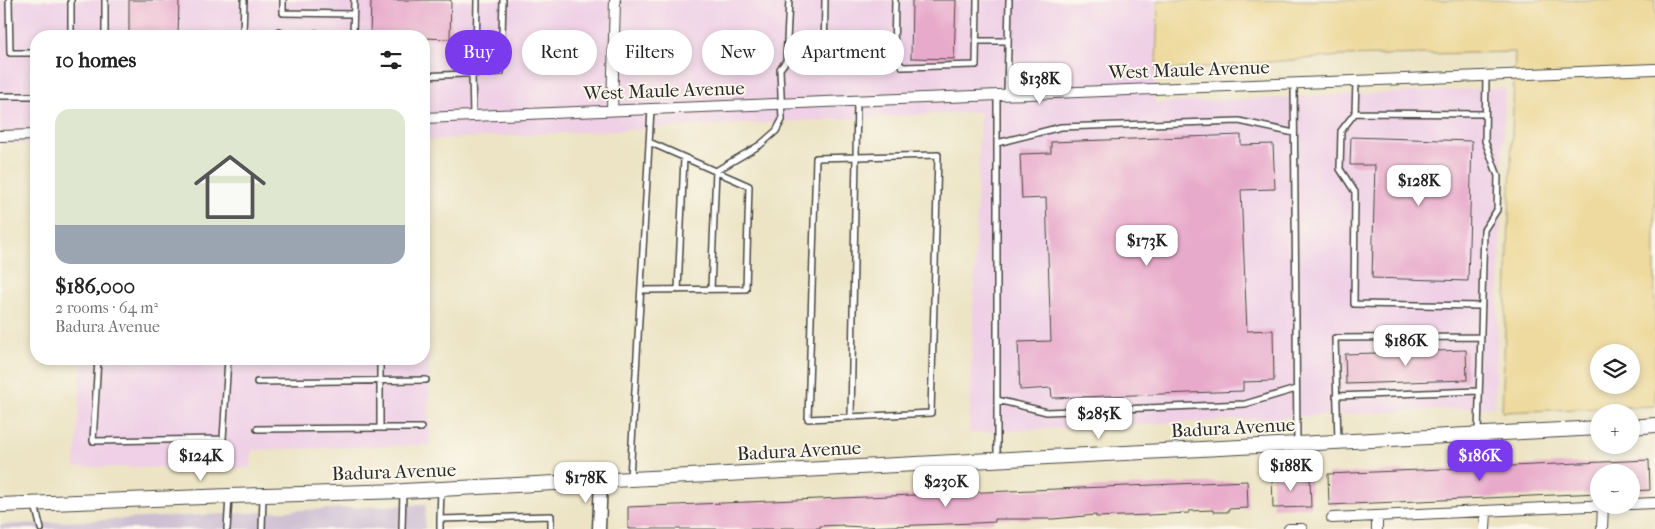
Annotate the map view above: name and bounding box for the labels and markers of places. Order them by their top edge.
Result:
pin: $138K [1005,62,1075,105]
pin: $128K [1384,164,1454,207]
pin: $173K [1112,224,1182,267]
pin: $186K [1371,324,1441,367]
pin: $285K [1064,398,1134,440]
pin: $124K [166,440,236,482]
pin: $186K [1445,440,1515,482]
pin: $188K [1256,450,1326,492]
pin: $178K [551,462,621,504]
pin: $230K [911,466,981,508]

